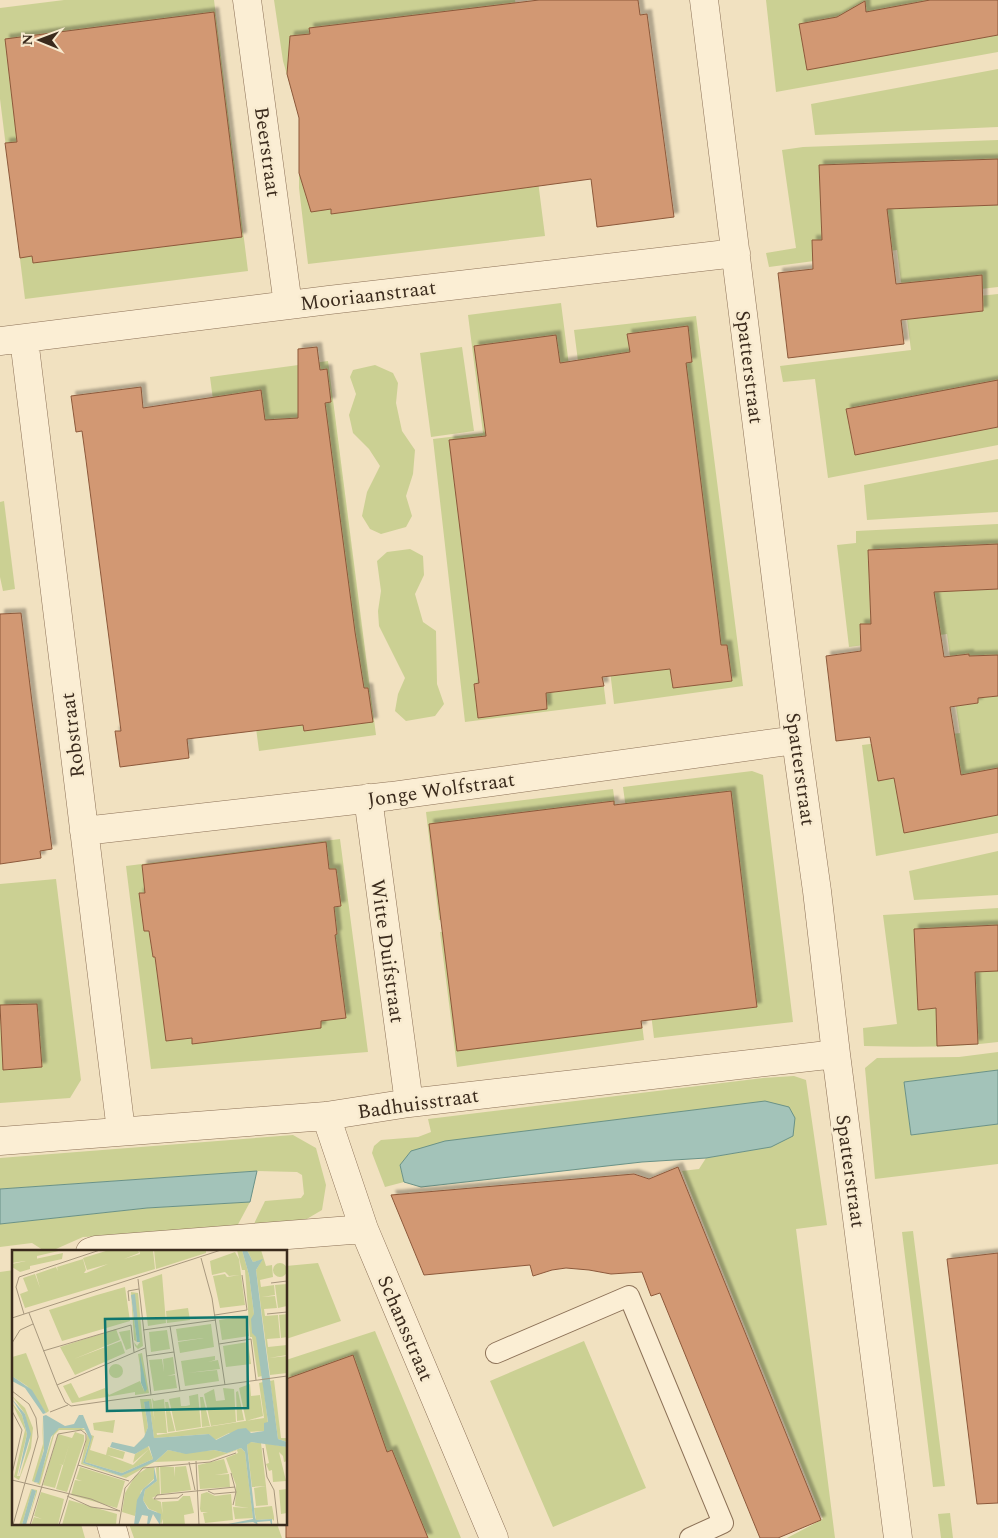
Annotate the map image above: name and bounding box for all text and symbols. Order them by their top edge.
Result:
north arrow [15,15,65,65]
text: N [17,34,38,46]
street label: Beerstraat [246,105,288,199]
street label: Mooriaanstraat [298,273,438,319]
street label: Spatterstraat [727,309,771,426]
street label: Robstraat [53,691,93,779]
street label: Spatterstraat [777,711,823,828]
street label: Jonge Wolfstraat [366,765,517,815]
street label: Witte Duifstraat [362,877,412,1025]
street label: Badhuisstraat [356,1081,481,1127]
street label: Spatterstraat [827,1113,873,1230]
inset map [12,1250,288,1526]
street label: Schansstraat [369,1271,441,1386]

